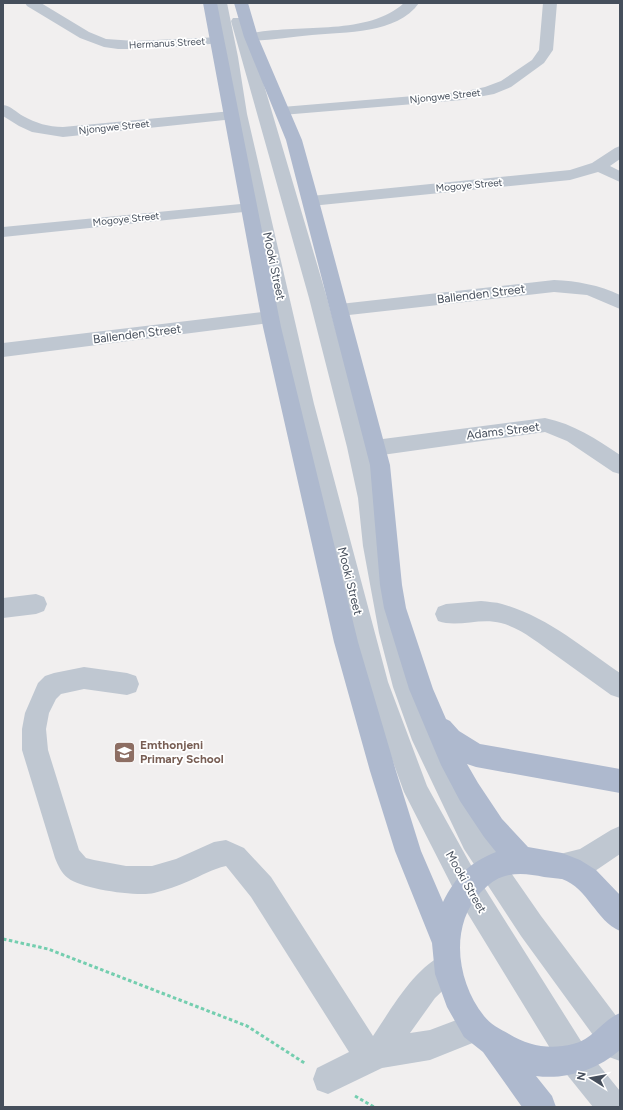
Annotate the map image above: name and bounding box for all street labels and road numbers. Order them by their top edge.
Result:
street label: Hermanus Street [129,35,206,51]
street label: Njongwe Street [409,86,481,106]
street label: Njongwe Street [78,117,150,137]
street label: Mogoye Street [435,176,503,194]
street label: Mogoye Street [92,209,160,229]
street label: Mooki Street [260,231,288,302]
street label: Ballenden Street [436,282,526,306]
street label: Ballenden Street [92,322,182,346]
street label: Adams Street [466,420,541,442]
street label: Mooki Street [335,546,365,617]
street label: Mooki Street [443,849,490,916]

